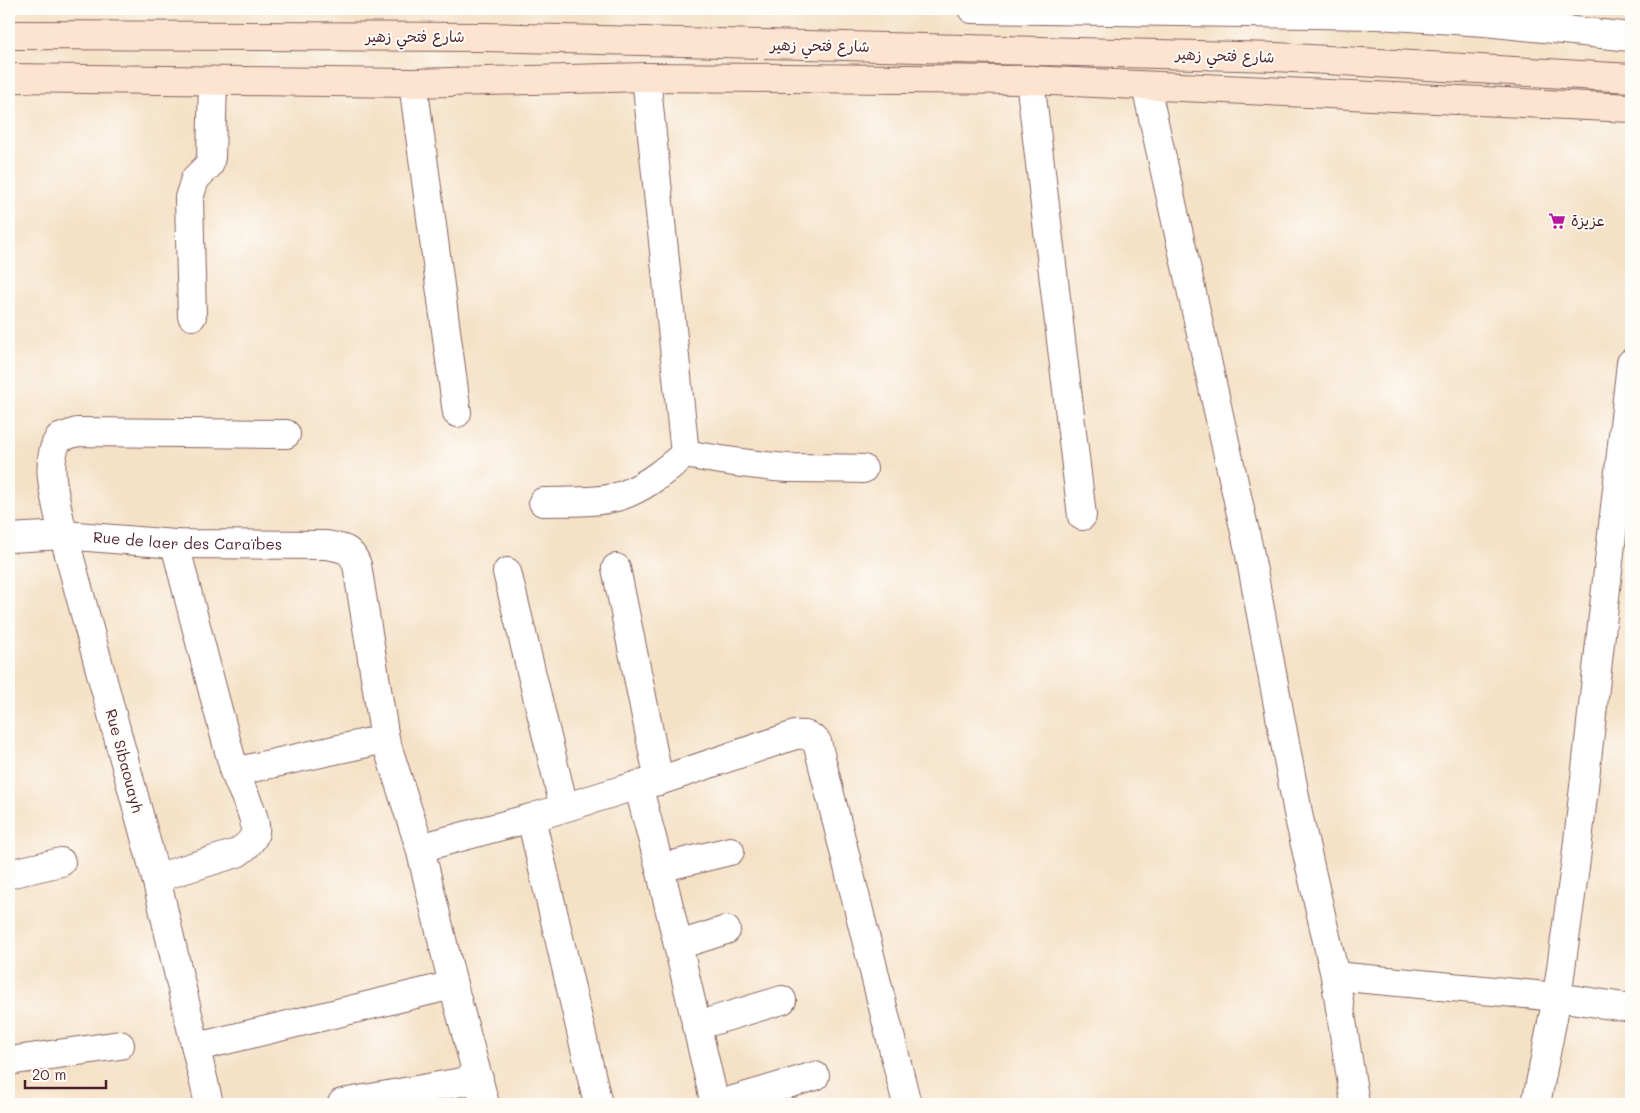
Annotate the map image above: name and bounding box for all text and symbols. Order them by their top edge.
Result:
street label: شارع فتحي زهير [363,26,465,50]
street label: شارع فتحي زهير [768,34,870,60]
street label: شارع فتحي زهير [1173,43,1275,71]
place label: عزيزة [1571,210,1604,230]
supermarket icon: عزيزة [1547,211,1567,231]
street label: Rue de laer des Caraïbes [93,526,282,554]
street label: Rue Sibaouayh [102,707,148,815]
scale bar [25,1058,106,1090]
text: 20 m [32,1064,66,1084]

